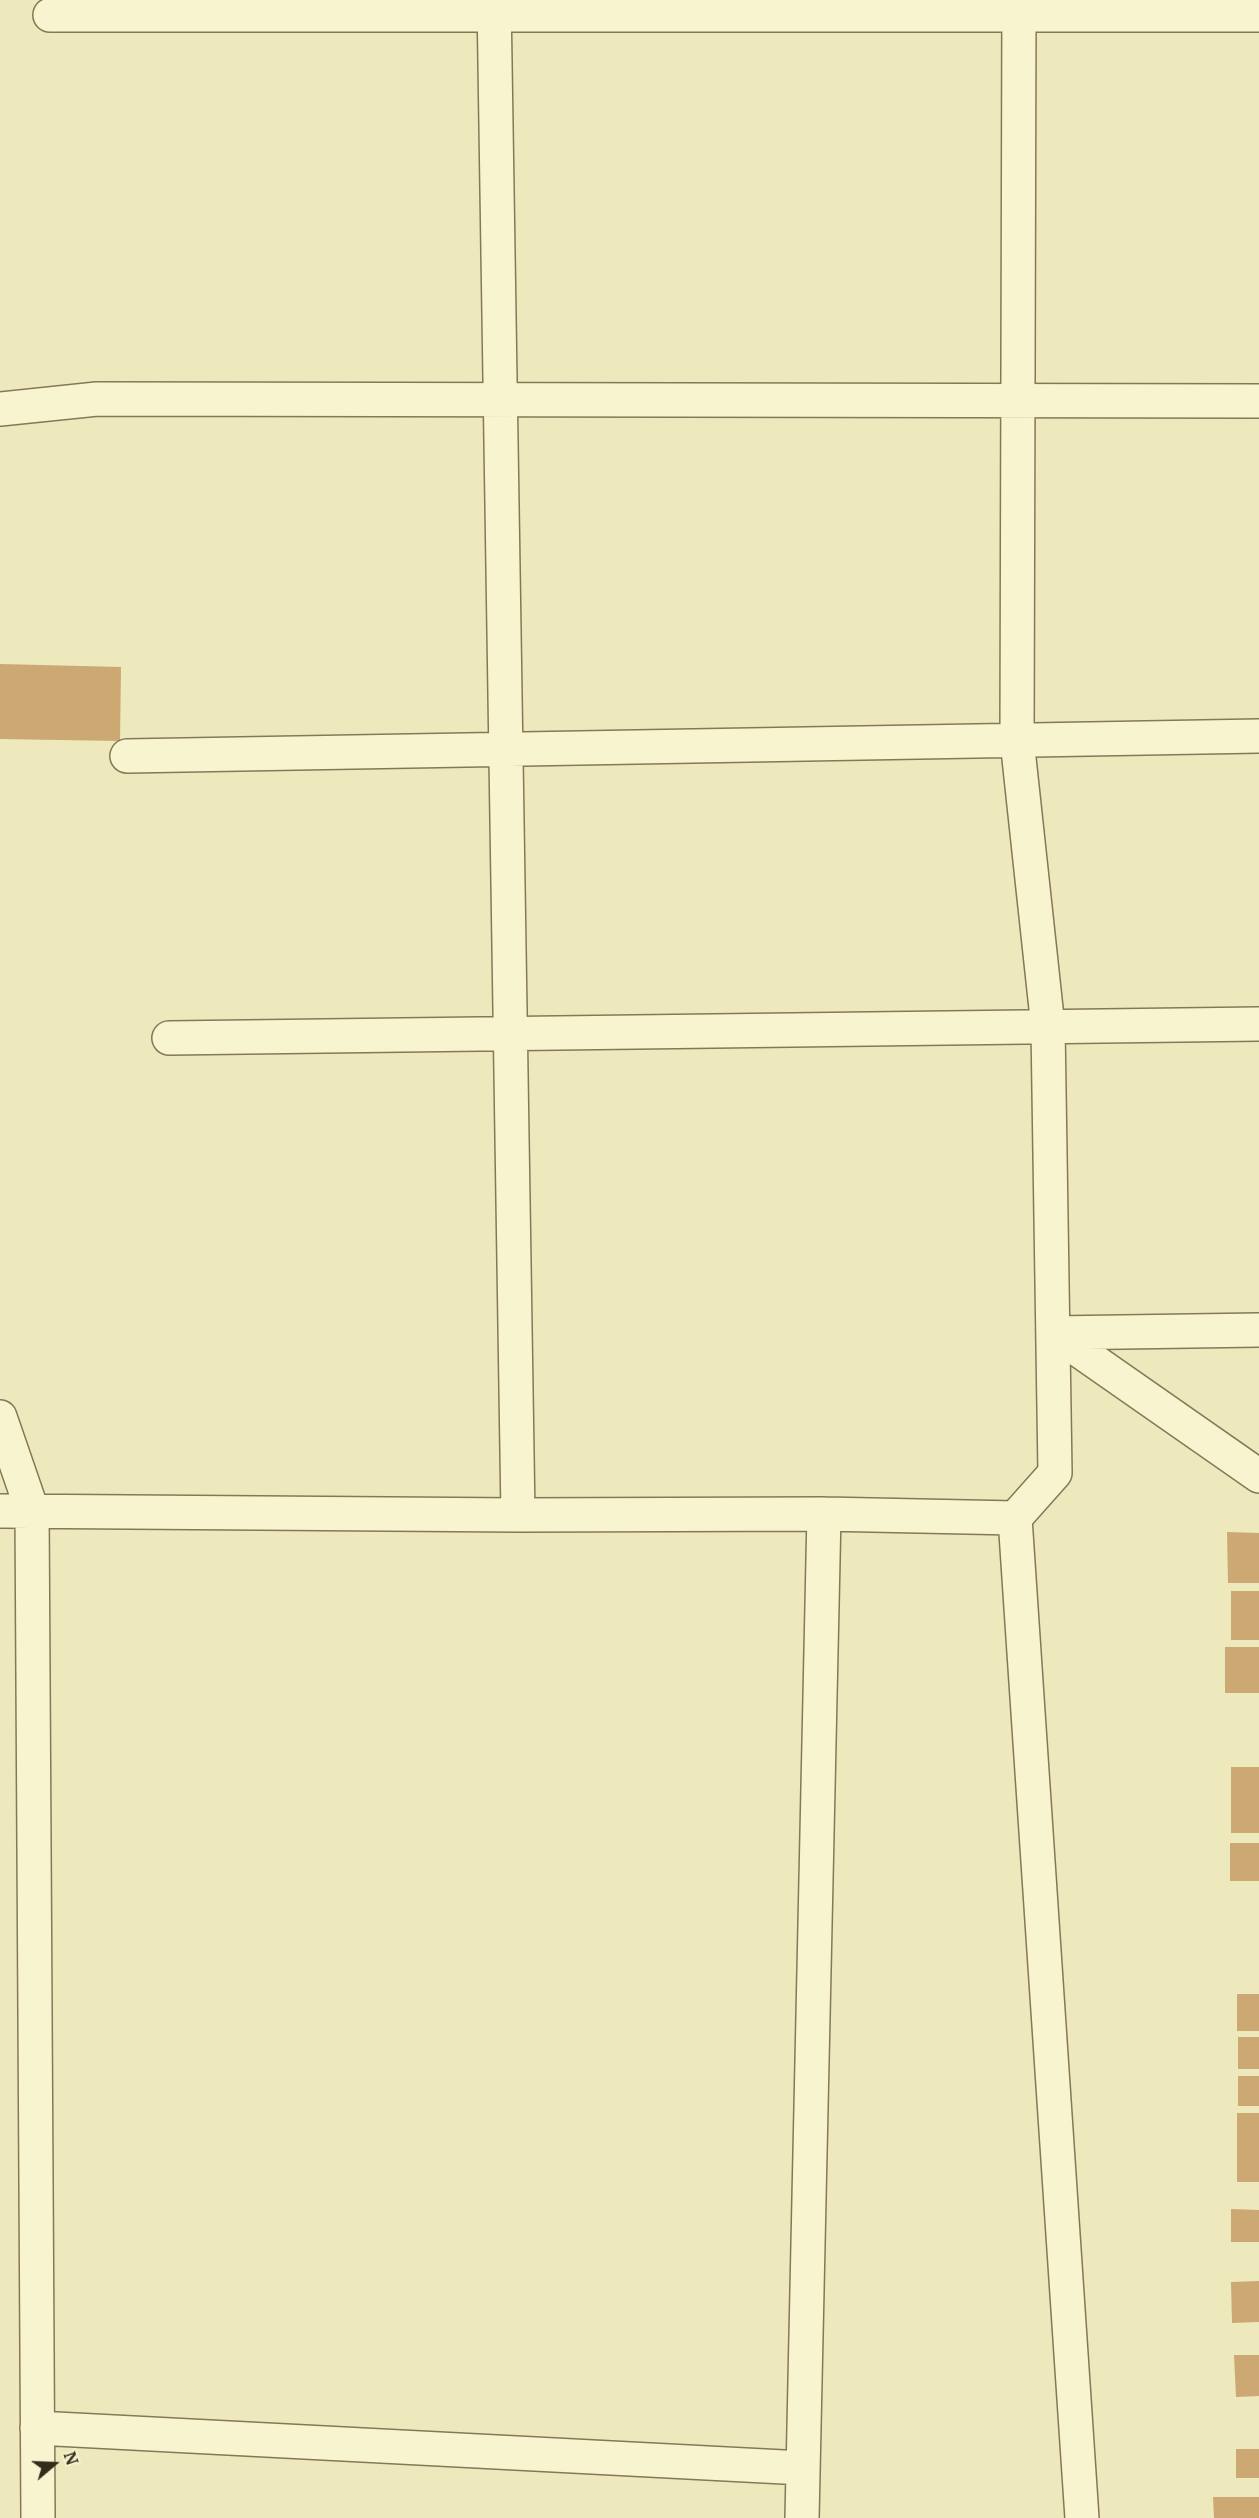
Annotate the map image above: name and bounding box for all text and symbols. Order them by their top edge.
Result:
north arrow [24,2434,84,2494]
text: N [60,2449,83,2467]

